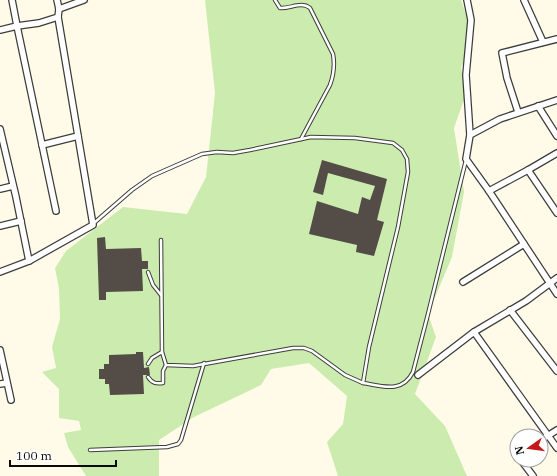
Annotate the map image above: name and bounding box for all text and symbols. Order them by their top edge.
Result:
north arrow [509,428,549,468]
scale bar [10,442,116,468]
text: N [511,444,527,456]
text: 100 m [16,448,52,463]

